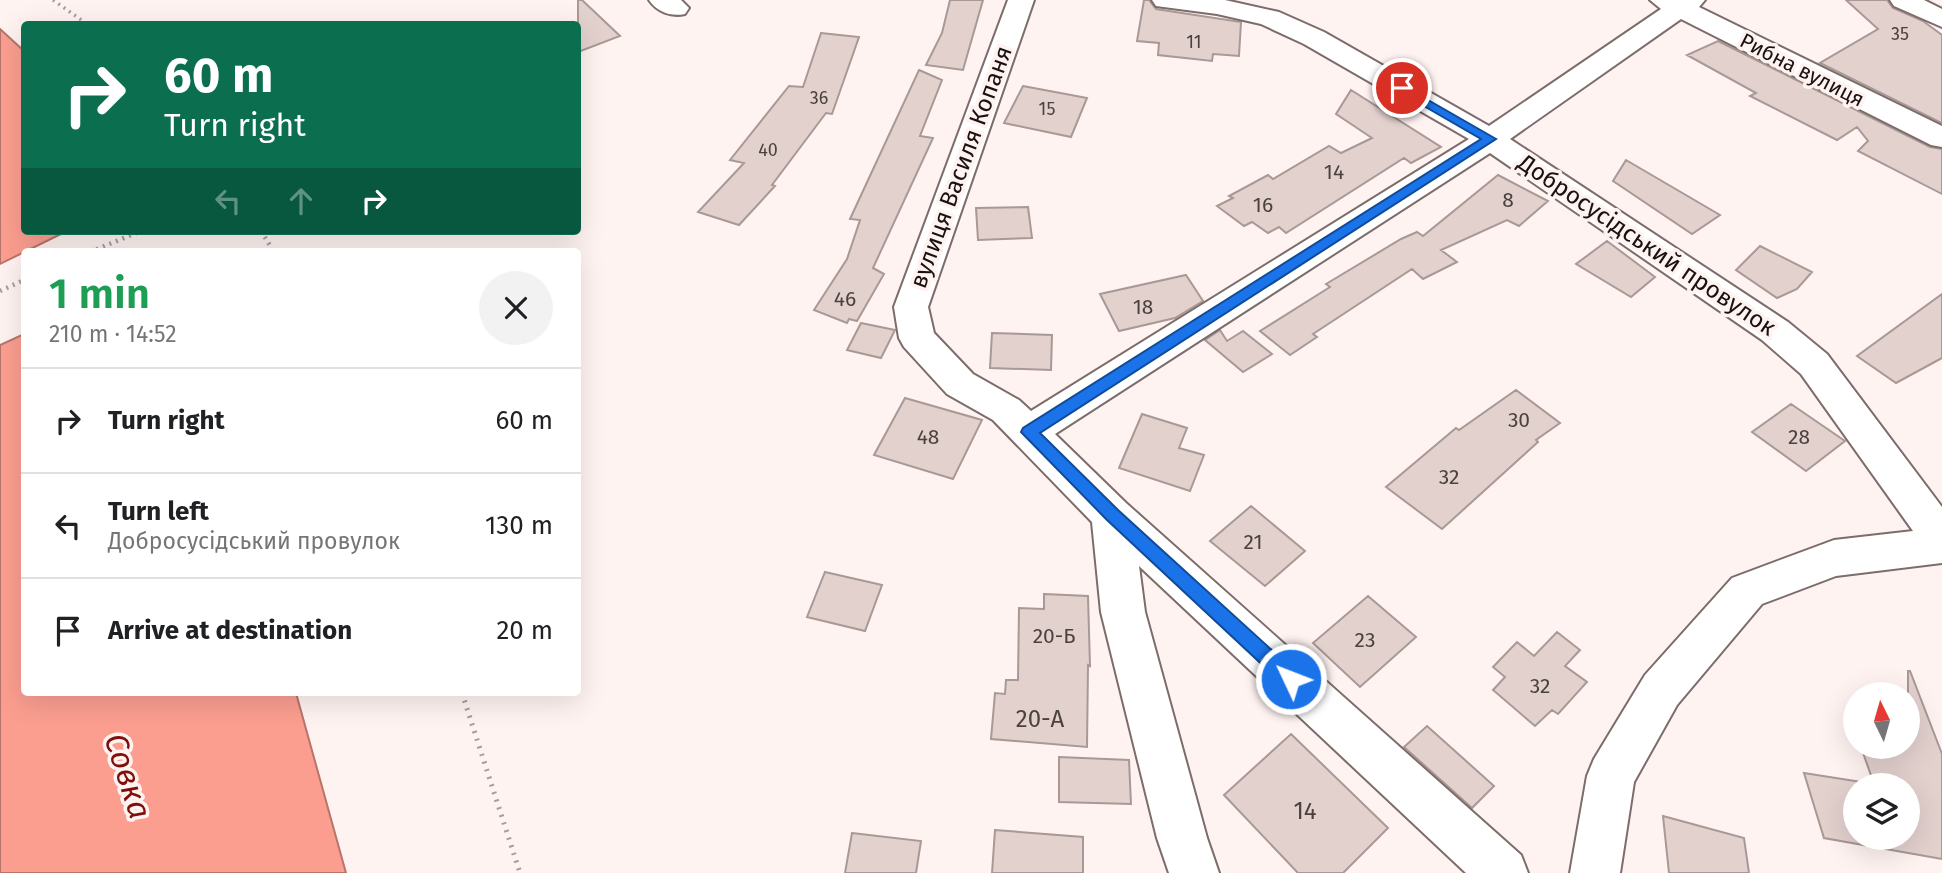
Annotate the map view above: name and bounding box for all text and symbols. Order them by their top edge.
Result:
house number: 35 [1891,23,1909,45]
street label: Рибна вулиця [1735,28,1869,112]
house number: 11 [1186,31,1202,53]
street label: вулиця Василя Копаня [904,42,1018,292]
text: 60 m [164,46,273,105]
icon: right [49,49,140,140]
pin [1372,58,1432,118]
icon: arrive [1383,69,1421,107]
house number: 36 [810,87,828,109]
house number: 15 [1039,98,1055,120]
text: Turn right [164,106,306,144]
house number: 40 [758,139,778,161]
street label: Добросусідський провулок [1512,148,1782,342]
house number: 14 [1324,159,1344,185]
icon: left [209,182,247,220]
icon: ahead [282,182,320,220]
icon: right [355,182,393,220]
house number: 8 [1502,187,1514,213]
house number: 16 [1253,192,1273,218]
text: 1 min [49,269,150,319]
button: close [479,271,553,345]
house number: 46 [834,286,856,312]
house number: 18 [1133,294,1153,320]
text: 210 m · 14:52 [49,320,177,348]
icon: right [49,402,87,440]
text: Turn right [108,405,225,436]
text: 60 m [495,405,553,436]
house number: 30 [1508,407,1530,433]
house number: 48 [917,424,939,450]
house number: 28 [1788,424,1810,450]
house number: 32 [1439,464,1459,490]
text: Turn left [108,496,209,527]
icon: left [49,507,87,545]
text: 130 m [485,510,553,541]
text: Добросусідський провулок [108,527,400,555]
house number: 21 [1244,529,1262,555]
icon: arrive [49,612,87,650]
text: Arrive at destination [108,615,352,646]
text: 20 m [496,615,553,646]
house number: 20-Б [1033,623,1075,649]
house number: 23 [1355,627,1375,653]
position arrow [1254,642,1328,716]
house number: 32 [1530,673,1550,699]
north arrow [1843,682,1920,760]
map controls [1843,682,1920,850]
house number: 20-А [1016,705,1064,733]
water label: Совка [96,728,160,824]
button: layers [1843,773,1920,850]
house number: 14 [1293,797,1317,825]

